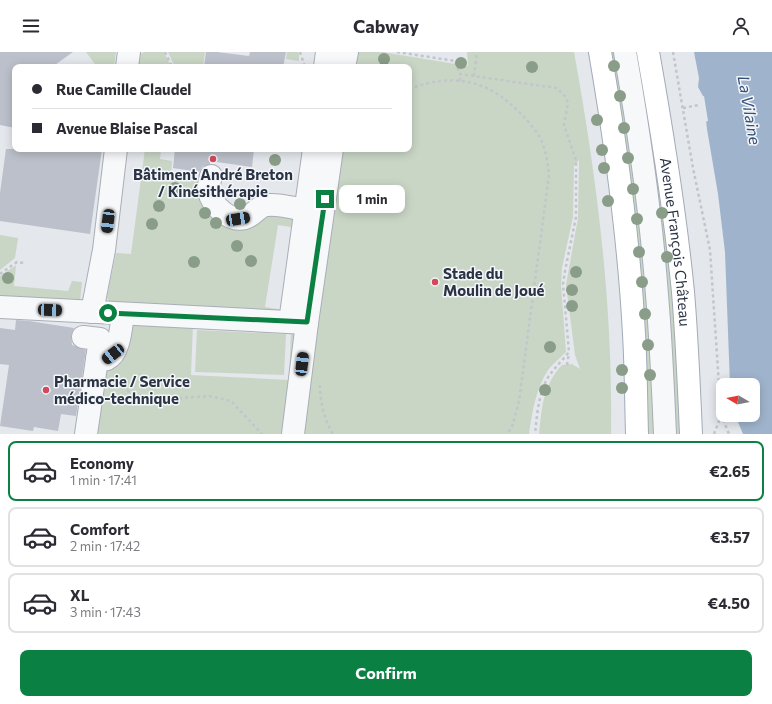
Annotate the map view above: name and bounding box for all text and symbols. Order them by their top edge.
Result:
icon: menu [20,15,42,37]
text: Cabway [353,15,419,37]
icon: person [730,15,752,37]
water label: La Vilaine [735,74,766,147]
text: Rue Camille Claudel [56,80,191,98]
text: Avenue Blaise Pascal [56,119,198,137]
marker: Bâtiment André Breton / Kinésithérapie [208,154,218,164]
street label: Avenue François Château [657,156,695,327]
place label: Bâtiment André Breton / Kinésithérapie [133,165,293,200]
callout: 1 min [339,185,405,213]
route end [316,190,334,208]
text: 1 min [357,191,387,207]
car [101,208,115,234]
car [225,211,251,227]
place label: Stade du Moulin de Joué [443,264,545,299]
marker: Stade du Moulin de Joué [430,277,440,287]
car [38,304,62,316]
route start [99,304,117,322]
car [100,342,126,366]
car [295,351,309,377]
place label: Pharmacie / Service médico-technique [54,372,190,407]
north arrow [716,378,760,422]
map controls [716,378,760,422]
marker: Pharmacie / Service médico-technique [41,385,51,395]
icon: car [22,453,58,489]
text: Economy [70,454,134,472]
text: €2.65 [709,462,750,480]
text: 1 min · 17:41 [70,472,137,488]
icon: car [22,519,58,555]
text: Comfort [70,520,130,538]
text: €3.57 [710,528,750,546]
text: 2 min · 17:42 [70,538,140,554]
icon: car [22,585,58,621]
text: XL [70,586,89,604]
text: €4.50 [708,594,750,612]
text: 3 min · 17:43 [70,604,141,620]
button: Confirm [20,650,752,696]

